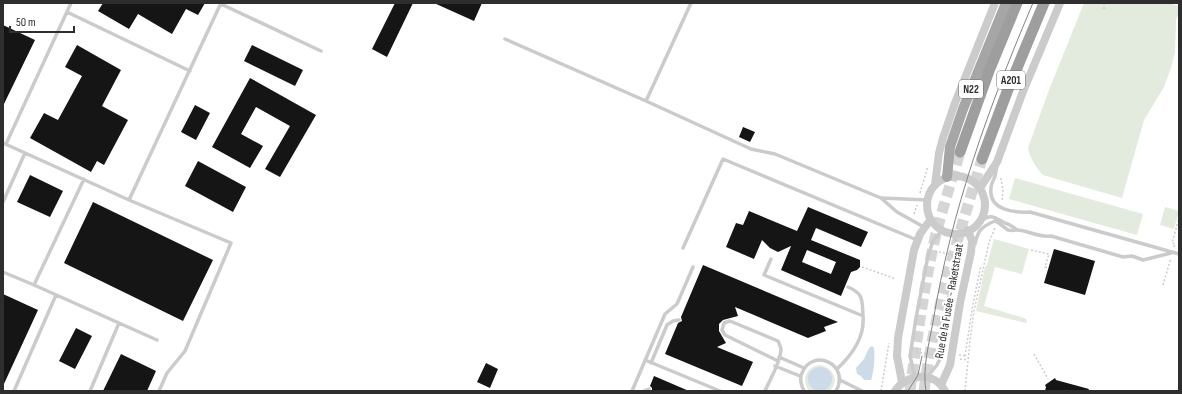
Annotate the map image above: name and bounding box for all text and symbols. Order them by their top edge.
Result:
scale bar [10,8,74,34]
text: 50 m [16,15,36,30]
road number: A201 [997,71,1025,89]
road number: N22 [959,80,983,98]
street label: Rue de la Fusée - Raketstraat [932,242,967,360]

